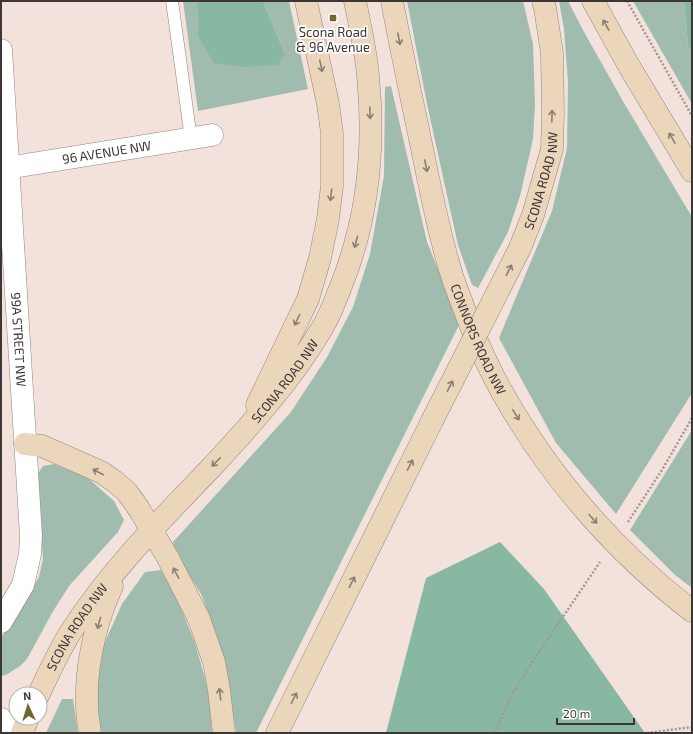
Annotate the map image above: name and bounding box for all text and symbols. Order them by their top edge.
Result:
marker: Scona Road & 96 Avenue [328,13,338,23]
one-way arrow [602,19,610,31]
place label: Scona Road & 96 Avenue [296,24,370,55]
one-way arrow [396,32,404,45]
one-way arrow [317,60,325,73]
one-way arrow [367,106,374,119]
one-way arrow [549,110,556,123]
street label: SCONA ROAD NW [520,131,560,232]
one-way arrow [667,132,675,144]
street label: 96 AVENUE NW [61,137,152,167]
one-way arrow [422,160,430,173]
one-way arrow [327,188,335,201]
one-way arrow [351,235,359,248]
one-way arrow [505,264,513,276]
street label: CONNORS ROAD NW [447,282,510,397]
street label: 99A STREET NW [8,292,30,387]
one-way arrow [293,314,301,326]
street label: SCONA ROAD NW [248,336,321,426]
one-way arrow [447,380,454,392]
one-way arrow [512,409,520,421]
one-way arrow [211,457,221,467]
one-way arrow [407,460,414,472]
one-way arrow [92,467,104,475]
one-way arrow [588,513,597,523]
one-way arrow [172,567,179,579]
one-way arrow [349,576,356,588]
street label: SCONA ROAD NW [43,580,111,673]
one-way arrow [95,616,102,629]
north arrow [8,686,48,726]
one-way arrow [216,688,223,701]
text: N [23,689,32,702]
one-way arrow [291,692,298,704]
scale bar [557,700,634,726]
text: 20 m [563,706,590,720]

